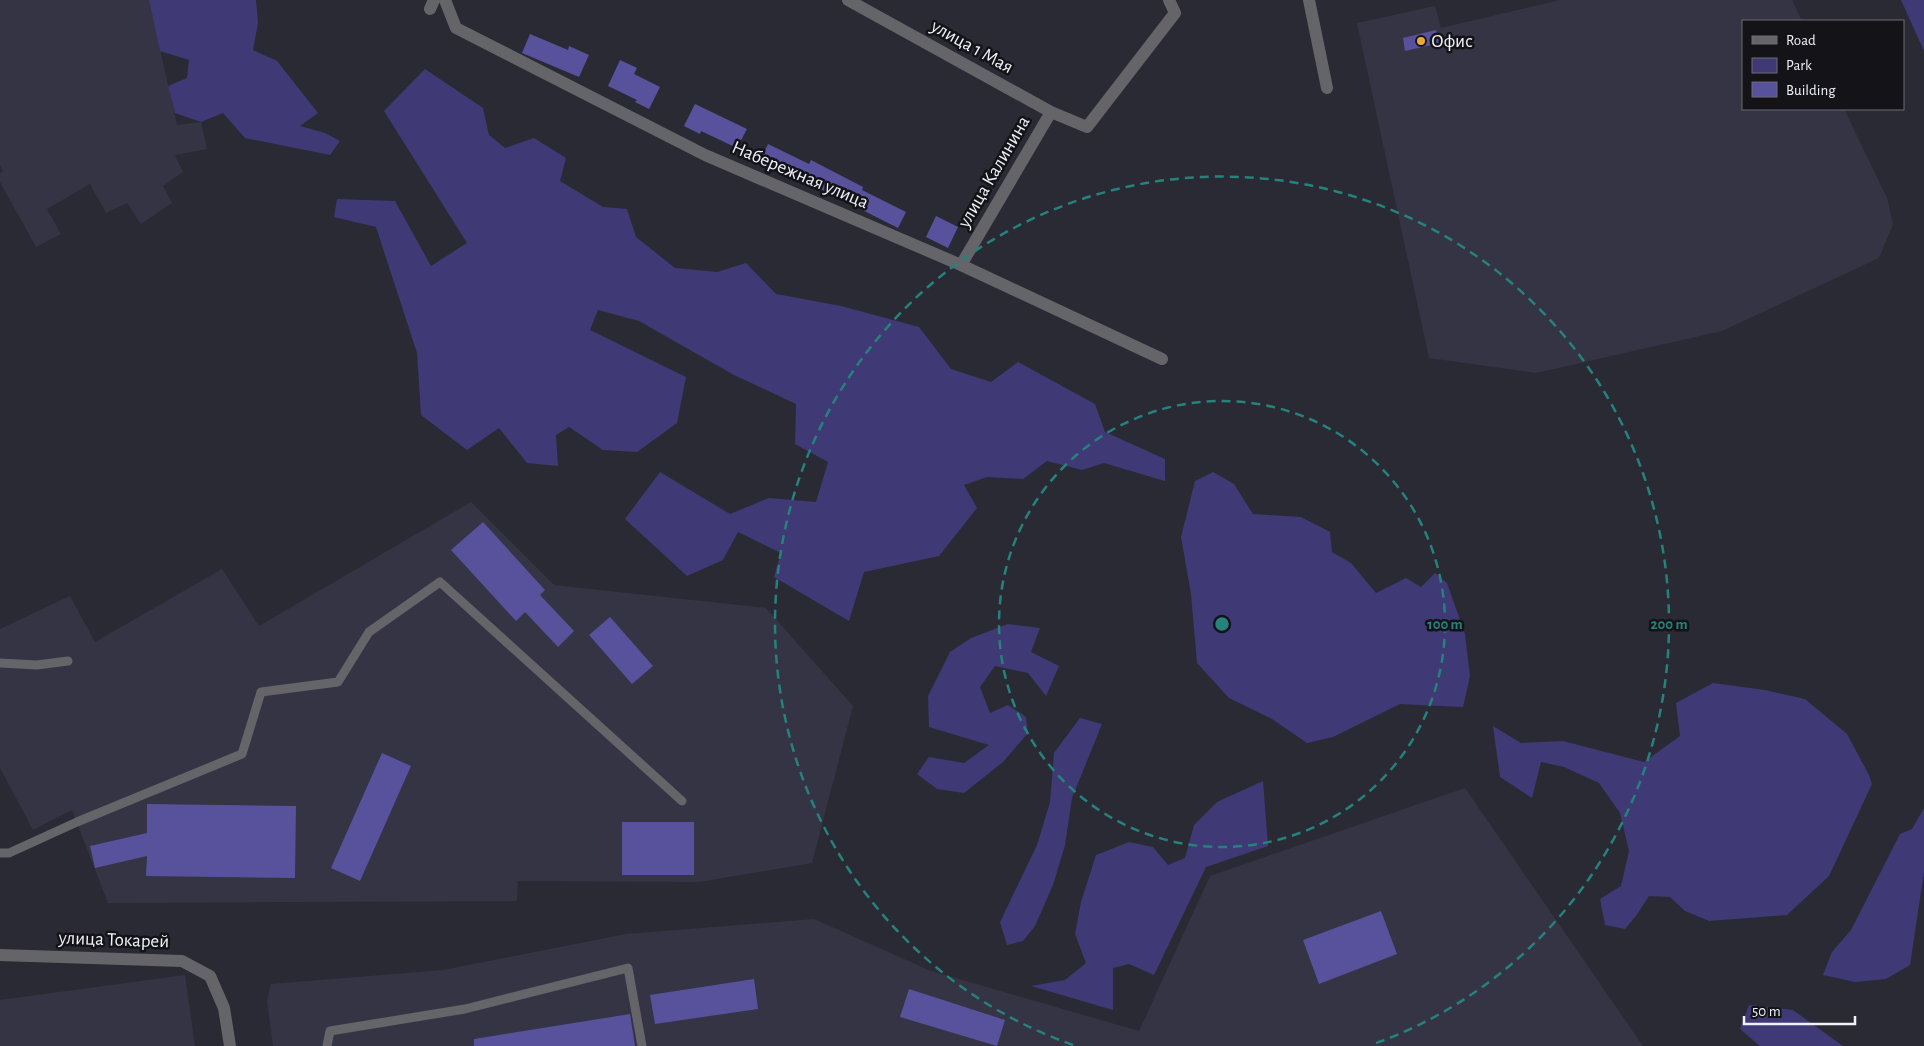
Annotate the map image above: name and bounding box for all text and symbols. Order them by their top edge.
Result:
street label: улица 1 Мая [927,16,1016,77]
legend [1742,20,1904,110]
place label: Офис [1431,32,1473,51]
text: Road [1786,33,1816,48]
marker: Офис [1415,35,1427,47]
text: Park [1786,58,1812,73]
text: Building [1786,83,1836,98]
street label: улица Калинина [954,113,1034,232]
street label: Набережная улица [729,138,871,212]
centre of rings [1213,615,1231,633]
text: 100 m [1427,617,1463,632]
text: 200 m [1650,617,1688,632]
street label: улица Токарей [57,929,170,951]
scale bar [1744,994,1855,1026]
text: 50 m [1752,1004,1781,1019]

